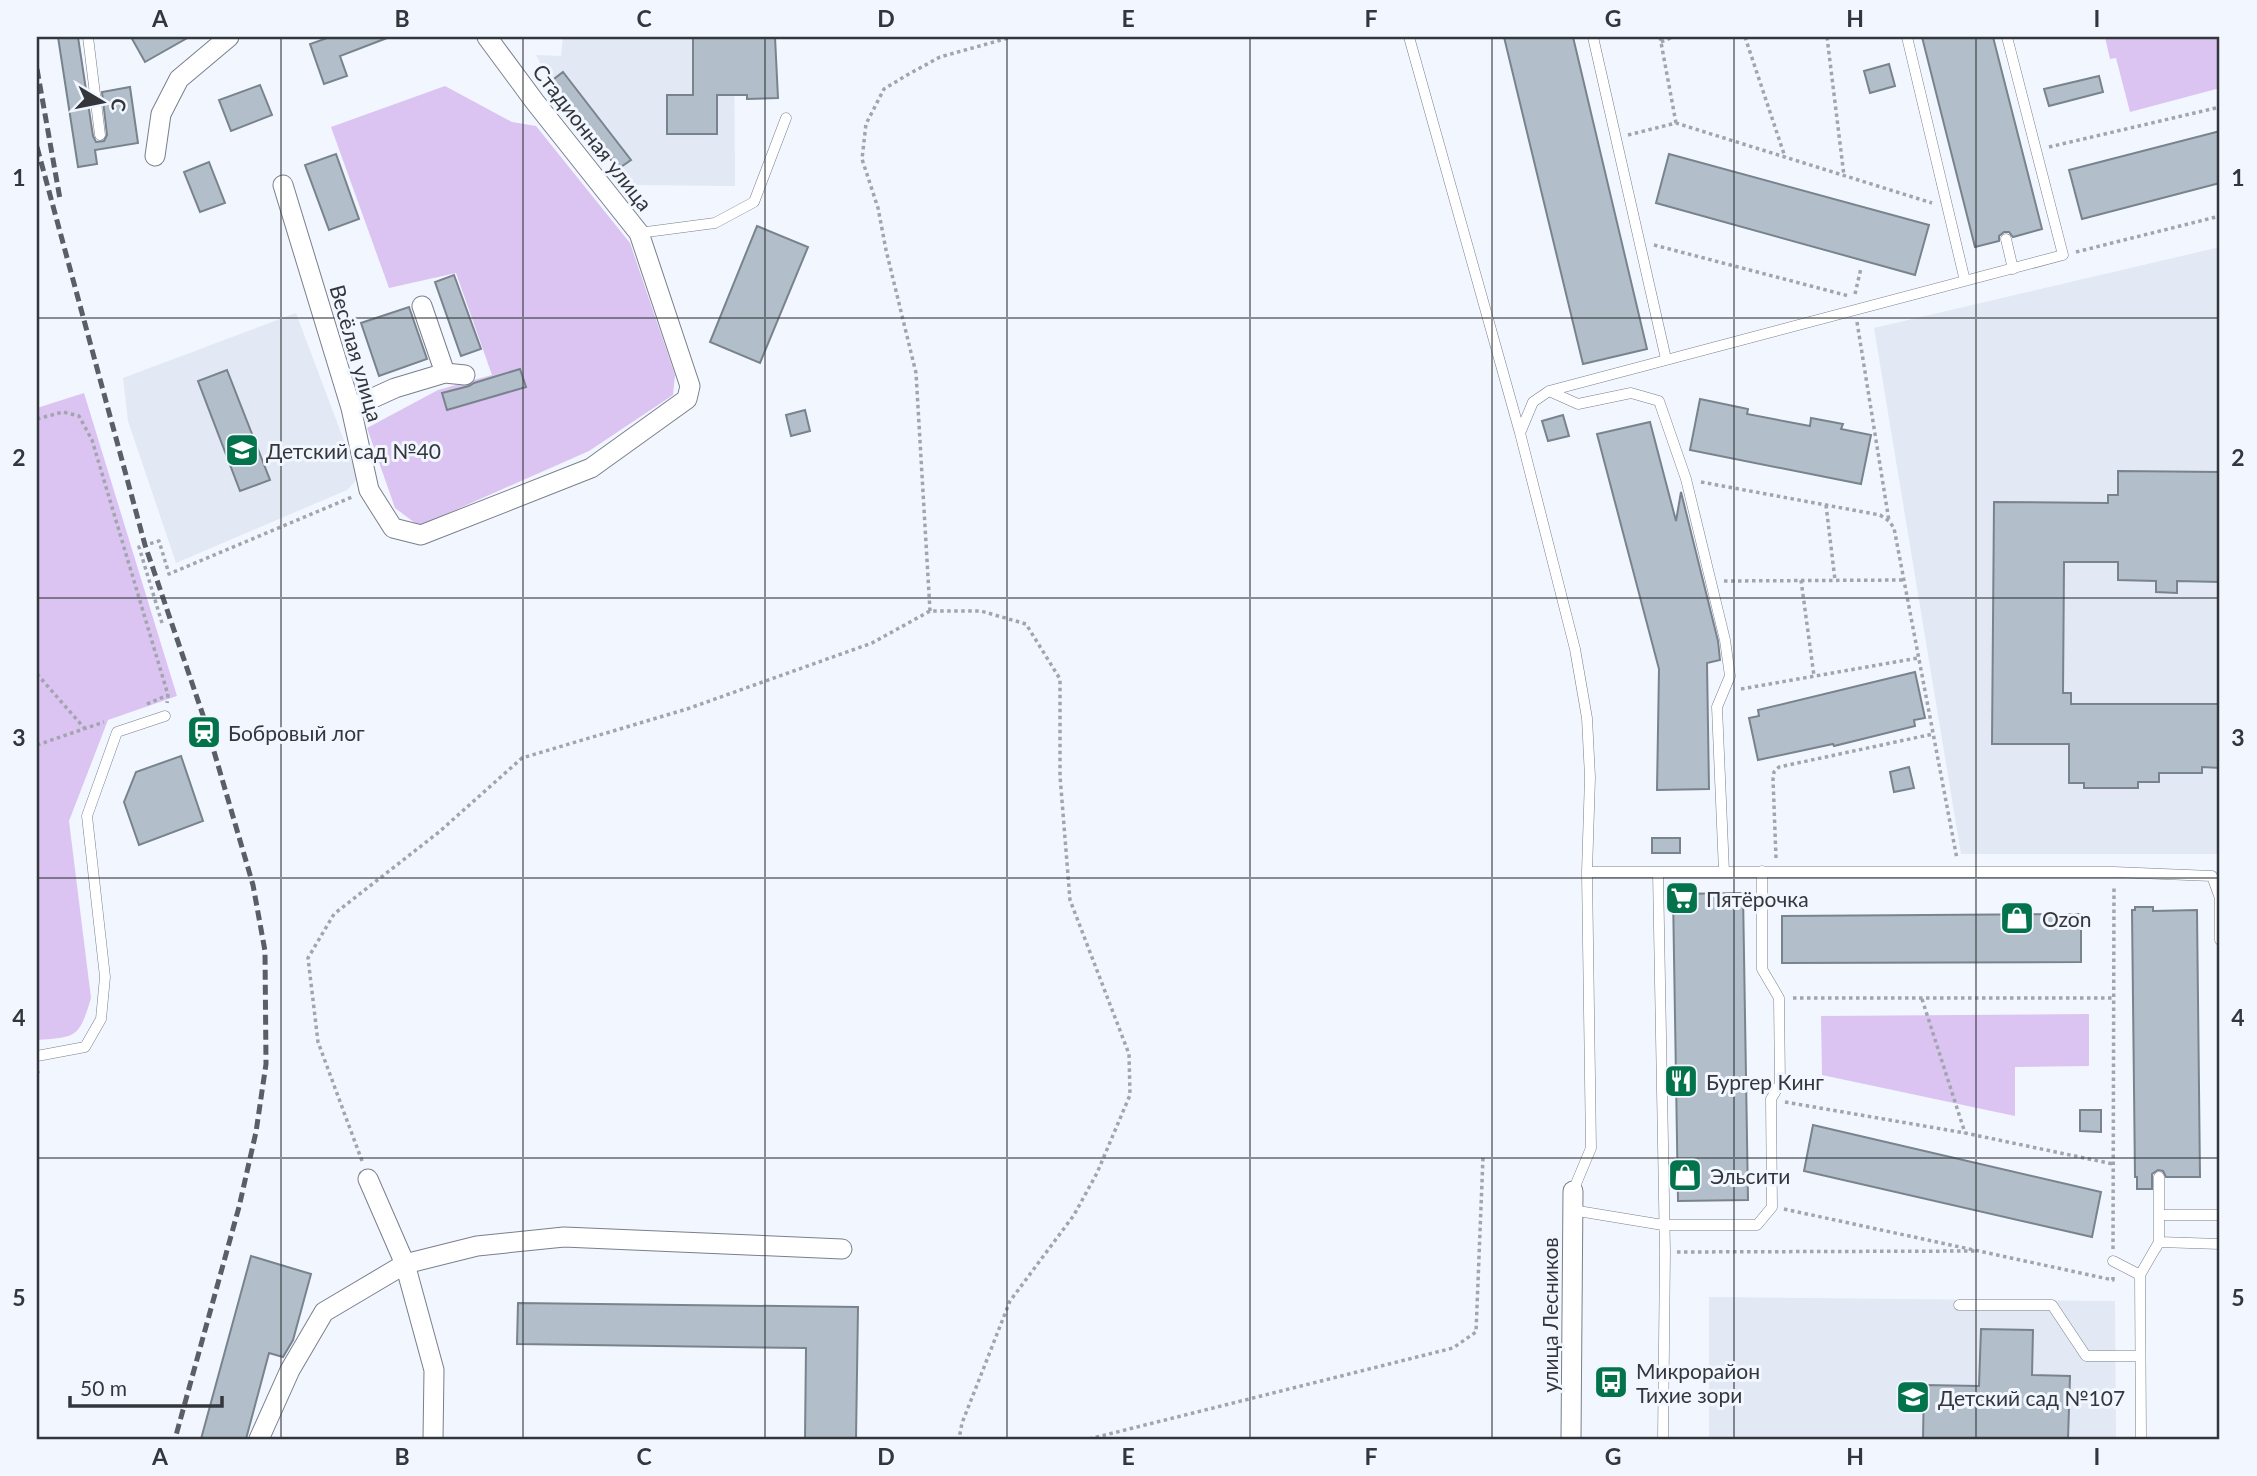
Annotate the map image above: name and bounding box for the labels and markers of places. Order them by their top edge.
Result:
school or university icon: Детский сад №40 [223,431,261,469]
place label: Детский сад №40 [266,438,441,463]
station icon: Бобровый лог [185,713,223,751]
place label: Бобровый лог [228,720,365,745]
supermarket icon: Пятёрочка [1663,879,1701,917]
place label: Пятёрочка [1706,886,1809,911]
shop icon: Ozon [1998,899,2036,937]
place label: Ozon [2042,906,2092,931]
restaurant icon: Бургер Кинг [1662,1062,1700,1100]
place label: Бургер Кинг [1706,1069,1824,1094]
shop icon: Эльсити [1666,1156,1704,1194]
place label: Эльсити [1710,1163,1790,1188]
place label: Микрорайон Тихие зори [1636,1358,1760,1407]
bus stop icon: Микрорайон Тихие зори [1592,1363,1630,1401]
school or university icon: Детский сад №107 [1894,1378,1932,1416]
place label: Детский сад №107 [1938,1385,2125,1410]

